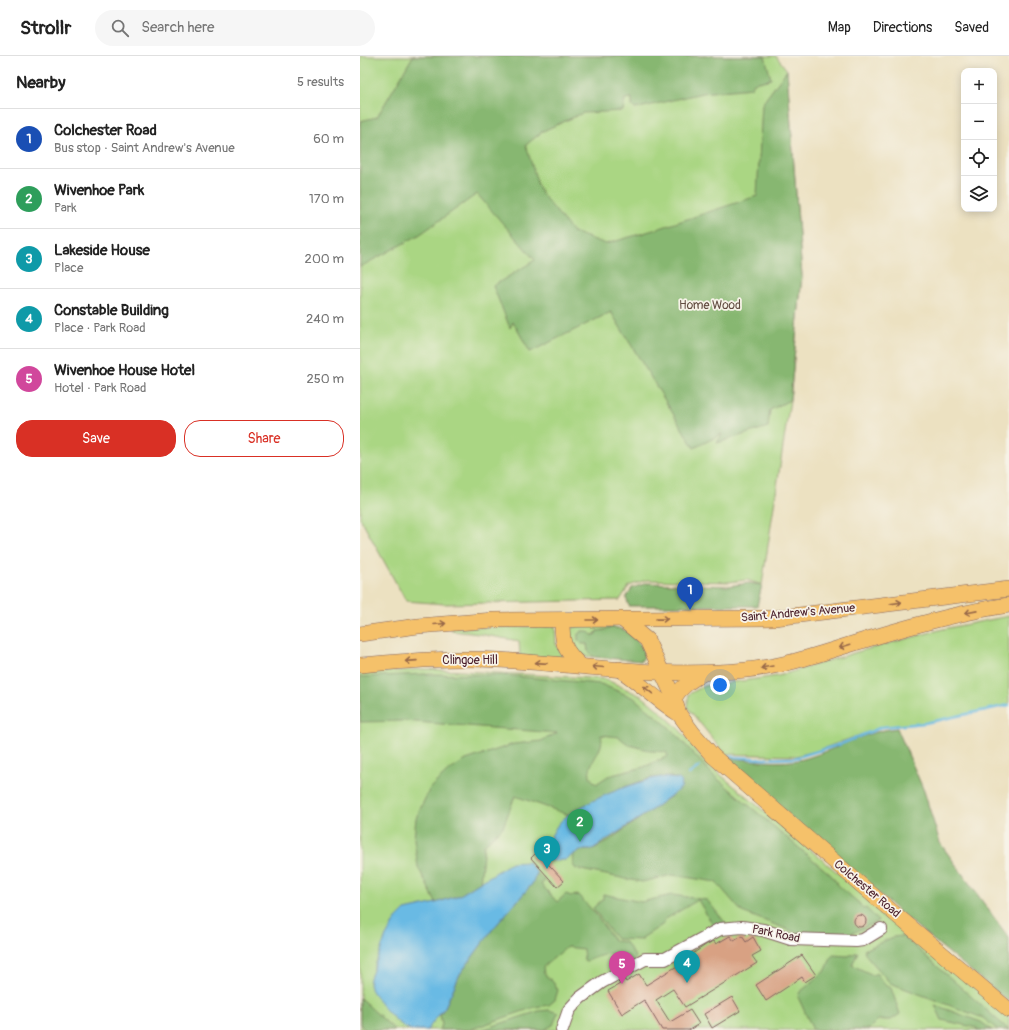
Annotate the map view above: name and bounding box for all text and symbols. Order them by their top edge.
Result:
search box [95,10,375,46]
text: Strollr [20,16,71,40]
icon: search [109,17,131,39]
text: Search here [141,18,214,37]
text: Map [828,19,851,36]
text: Directions [873,19,932,36]
text: Saved [954,19,989,36]
map controls [961,68,997,212]
button: + [961,68,997,104]
text: Nearby [16,72,65,93]
text: 5 results [297,74,344,90]
button: − [961,104,997,140]
text: Colchester Road [54,121,157,140]
text: 1 [26,131,32,147]
text: 60 m [313,131,344,147]
text: Bus stop · Saint Andrew's Avenue [54,140,235,156]
button: locate [961,140,997,176]
button: layers [961,176,997,212]
text: Wivenhoe Park [54,181,144,200]
text: 2 [25,191,33,207]
text: 170 m [309,191,344,207]
text: Park [54,200,77,216]
text: Lakeside House [54,241,150,260]
text: 3 [25,251,33,267]
text: 200 m [305,251,344,267]
text: Place [54,260,83,276]
park label: Home Wood [679,298,741,313]
text: Constable Building [54,301,169,320]
text: 4 [25,311,33,327]
text: 240 m [306,311,344,327]
text: Place · Park Road [54,320,146,336]
text: Wivenhoe House Hotel [54,361,195,380]
text: 5 [25,371,33,387]
text: 250 m [306,371,344,387]
text: Hotel · Park Road [54,380,146,396]
button: Save [16,420,176,457]
button: Share [184,420,344,457]
pin: 1 [677,577,703,610]
one-way arrow [889,600,902,607]
street label: Saint Andrew's Avenue [740,601,856,625]
one-way arrow [965,609,978,617]
one-way arrow [655,615,668,623]
one-way arrow [585,616,598,624]
one-way arrow [433,620,446,627]
one-way arrow [839,643,852,650]
street label: Clingoe Hill [442,653,498,668]
one-way arrow [405,657,418,664]
one-way arrow [535,659,548,666]
one-way arrow [592,663,605,670]
one-way arrow [761,663,774,671]
your location [710,675,730,695]
one-way arrow [643,686,654,695]
pin: 2 [567,809,593,842]
pin: 3 [534,836,560,869]
street label: Colchester Road [831,857,903,921]
street label: Park Road [751,922,801,946]
pin: 4 [674,950,700,983]
pin: 5 [609,951,635,984]

